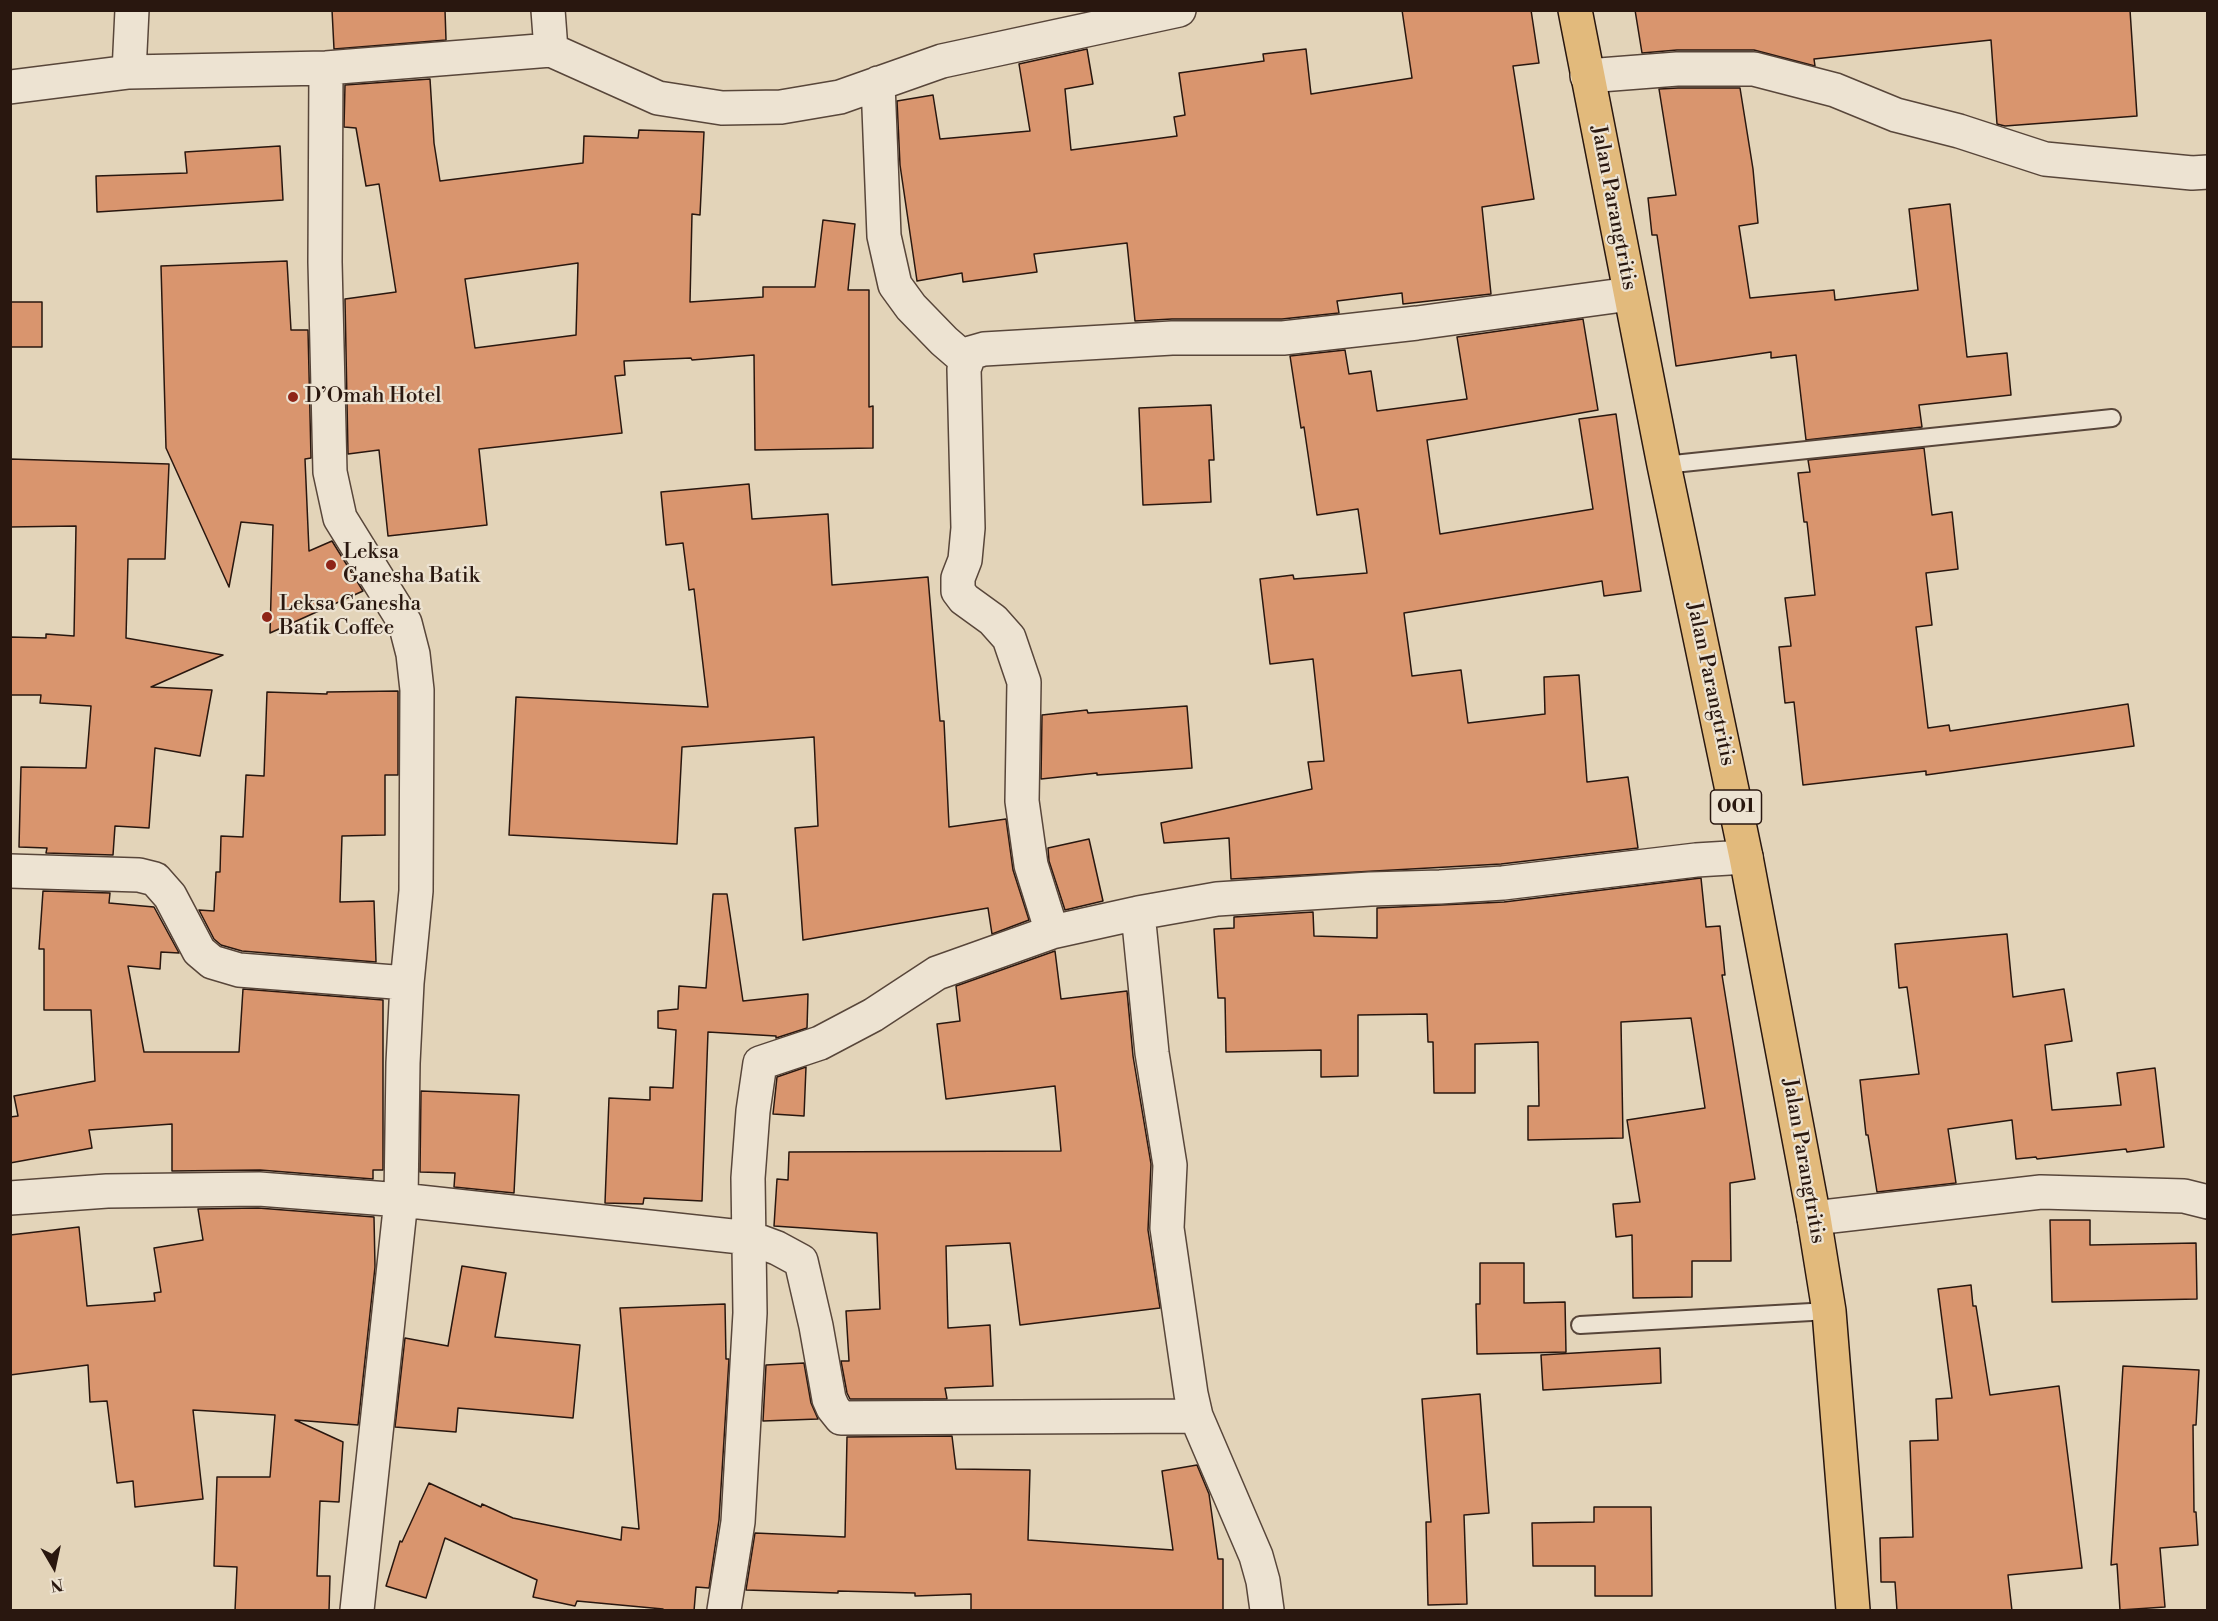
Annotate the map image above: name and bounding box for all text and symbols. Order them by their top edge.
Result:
street label: Jalan Parangtritis [1585,123,1641,293]
place label: D’Omah Hotel [305,384,441,410]
marker: D’Omah Hotel [286,390,300,404]
place label: Leksa Ganesha Batik [343,540,480,590]
marker: Leksa Ganesha Batik [324,558,338,572]
place label: Leksa Ganesha Batik Coffee [279,592,421,642]
street label: Jalan Parangtritis [1680,600,1740,768]
marker: Leksa Ganesha Batik Coffee [260,610,274,624]
road number: 001 [1710,790,1762,824]
street label: Jalan Parangtritis [1776,1076,1830,1246]
north arrow [24,1537,84,1597]
text: N [49,1574,65,1596]

